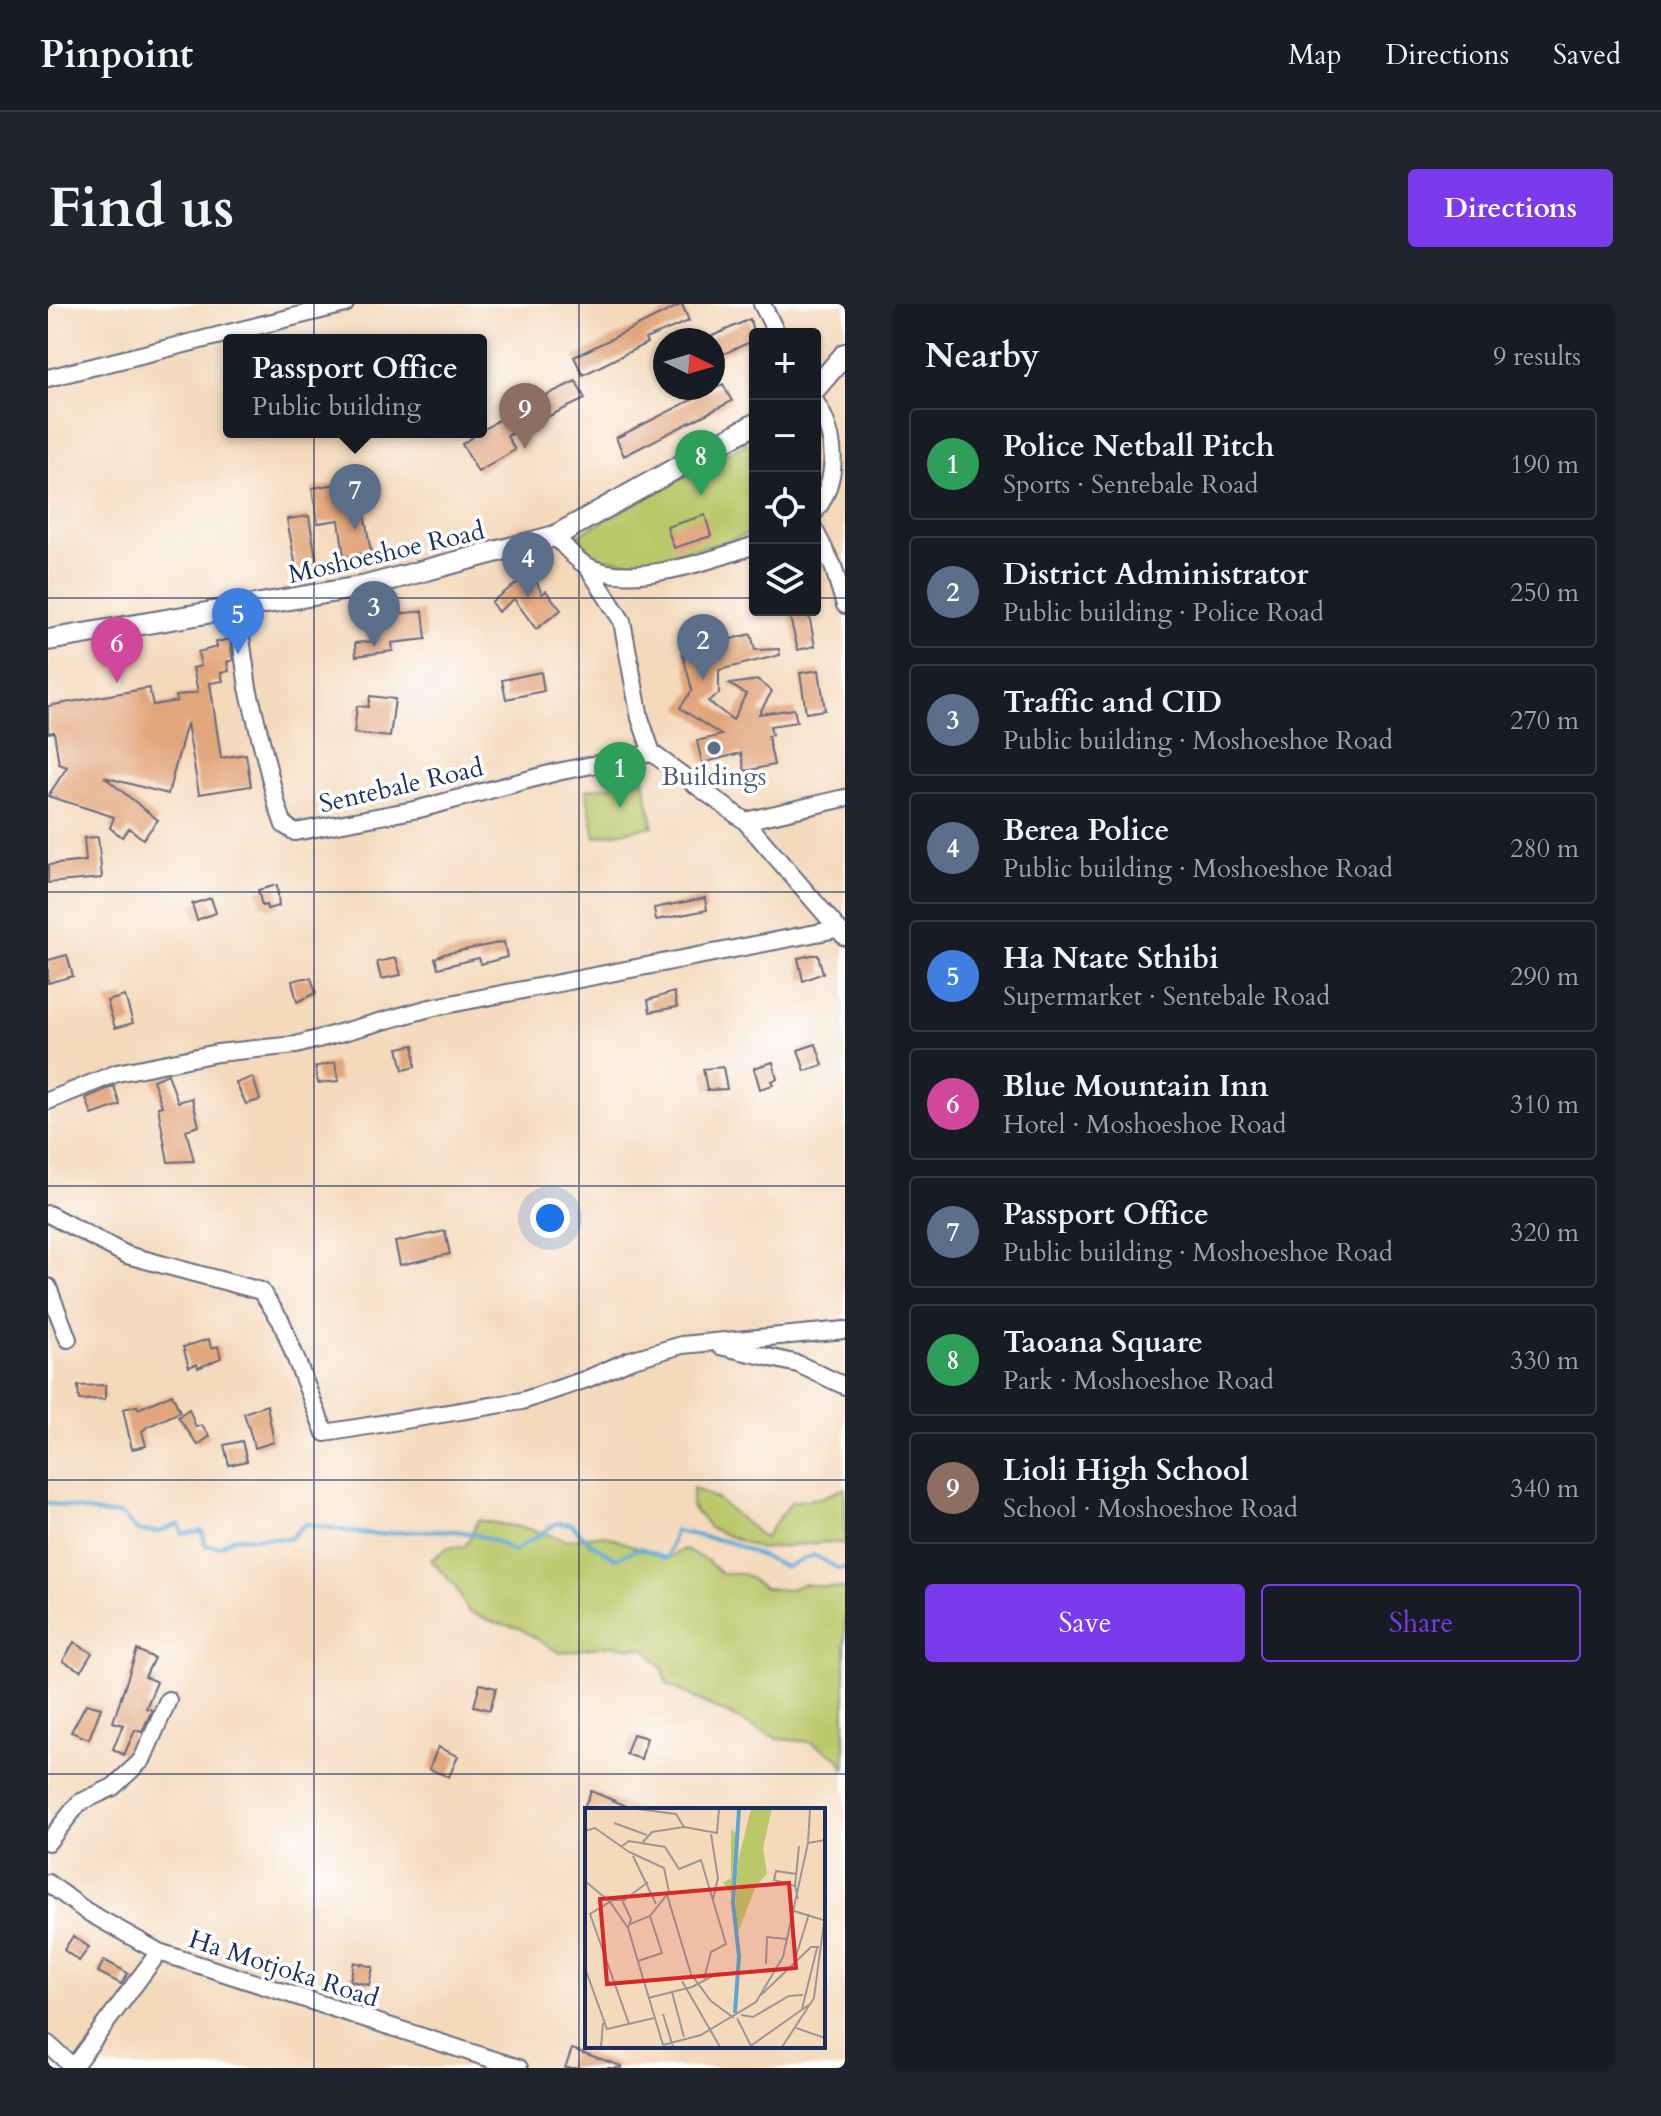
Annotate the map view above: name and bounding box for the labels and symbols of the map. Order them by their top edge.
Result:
north arrow [653,328,725,400]
pin: 9 [499,383,551,449]
pin: 8 [675,430,727,496]
pin: 7 [329,464,381,530]
street label: Moshoeshoe Road [285,513,488,592]
pin: 4 [502,532,554,598]
pin: 3 [348,581,400,647]
pin: 5 [212,588,264,654]
pin: 2 [677,614,729,680]
pin: 6 [91,617,143,683]
marker: Buildings [705,739,723,757]
pin: 1 [594,742,646,808]
street label: Sentebale Road [316,750,487,821]
place label: Buildings [661,759,767,794]
your location [530,1198,570,1238]
inset map [585,1808,825,2048]
street label: Ha Motjoka Road [185,1921,383,2016]

